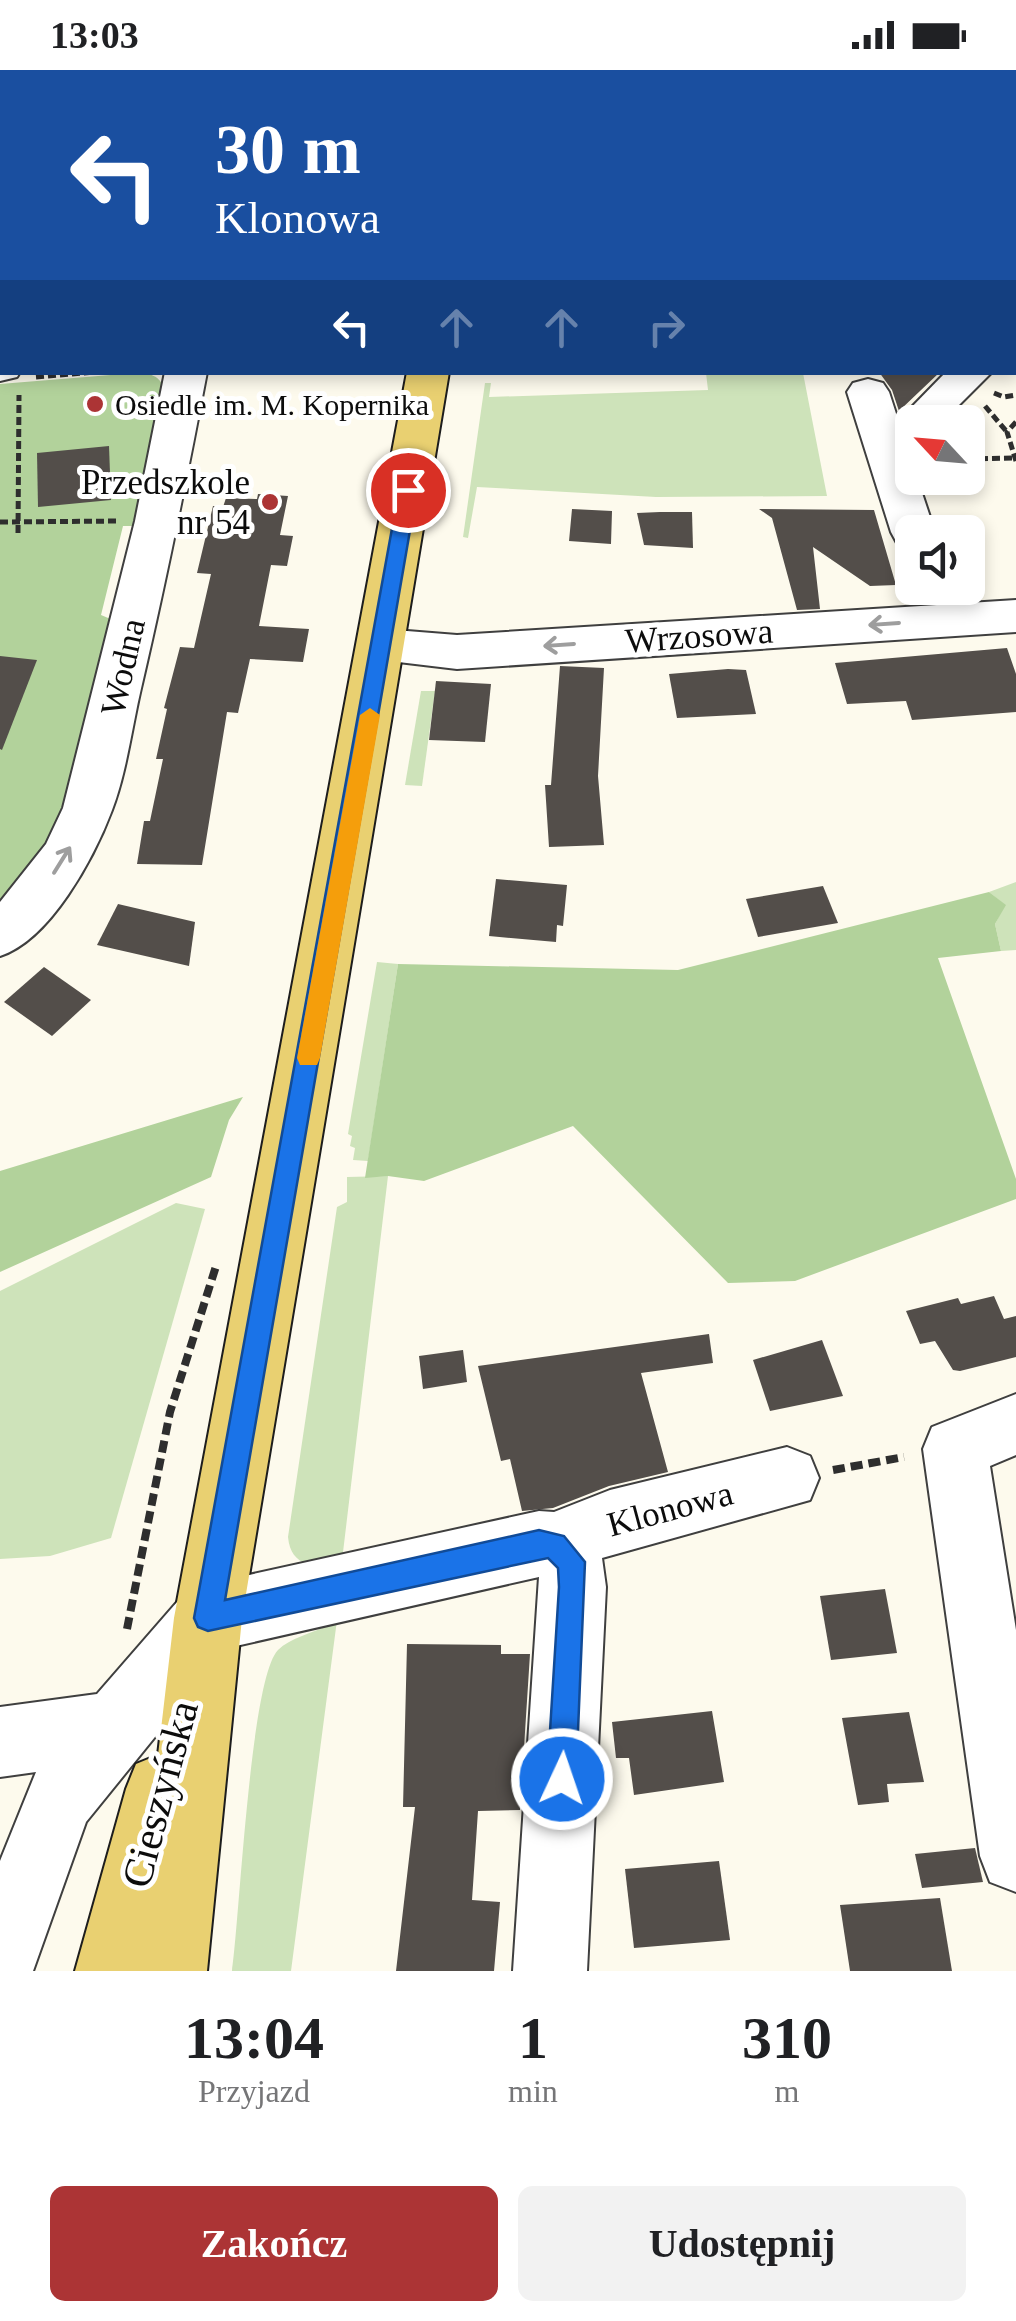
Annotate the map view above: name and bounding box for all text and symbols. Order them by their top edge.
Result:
text: 13:03 [50,14,139,56]
icon: left [50,110,180,240]
text: 30 m [215,111,361,188]
text: Klonowa [215,193,380,243]
icon: left [324,300,379,355]
icon: ahead [429,300,484,355]
icon: ahead [534,300,589,355]
icon: right [639,300,694,355]
place label: Osiedle im. M. Kopernika [115,388,429,421]
marker: Osiedle im. M. Kopernika [84,393,106,415]
north arrow [895,405,985,495]
map controls [895,405,985,605]
pin [366,448,451,533]
place label: Przedszkole nr 54 [81,463,250,542]
icon: arrive [381,463,436,518]
marker: Przedszkole nr 54 [259,491,281,513]
button: sound [895,515,985,605]
street label: Wrzosowa [624,611,775,661]
street label: Wodna [93,614,153,719]
one-way arrow [868,615,900,634]
one-way arrow [544,636,576,655]
one-way arrow [51,846,72,875]
street label: Klonowa [603,1473,737,1544]
street label: Cieszyńska [113,1695,207,1892]
position arrow [510,1727,614,1831]
text: 13:04 [184,2005,324,2071]
text: 1 [518,2005,548,2071]
text: 310 [742,2005,832,2071]
text: Przyjazd [198,2073,310,2109]
text: min [508,2073,558,2109]
text: m [774,2073,799,2109]
button: Zakończ [50,2186,498,2301]
button: Udostępnij [518,2186,966,2301]

